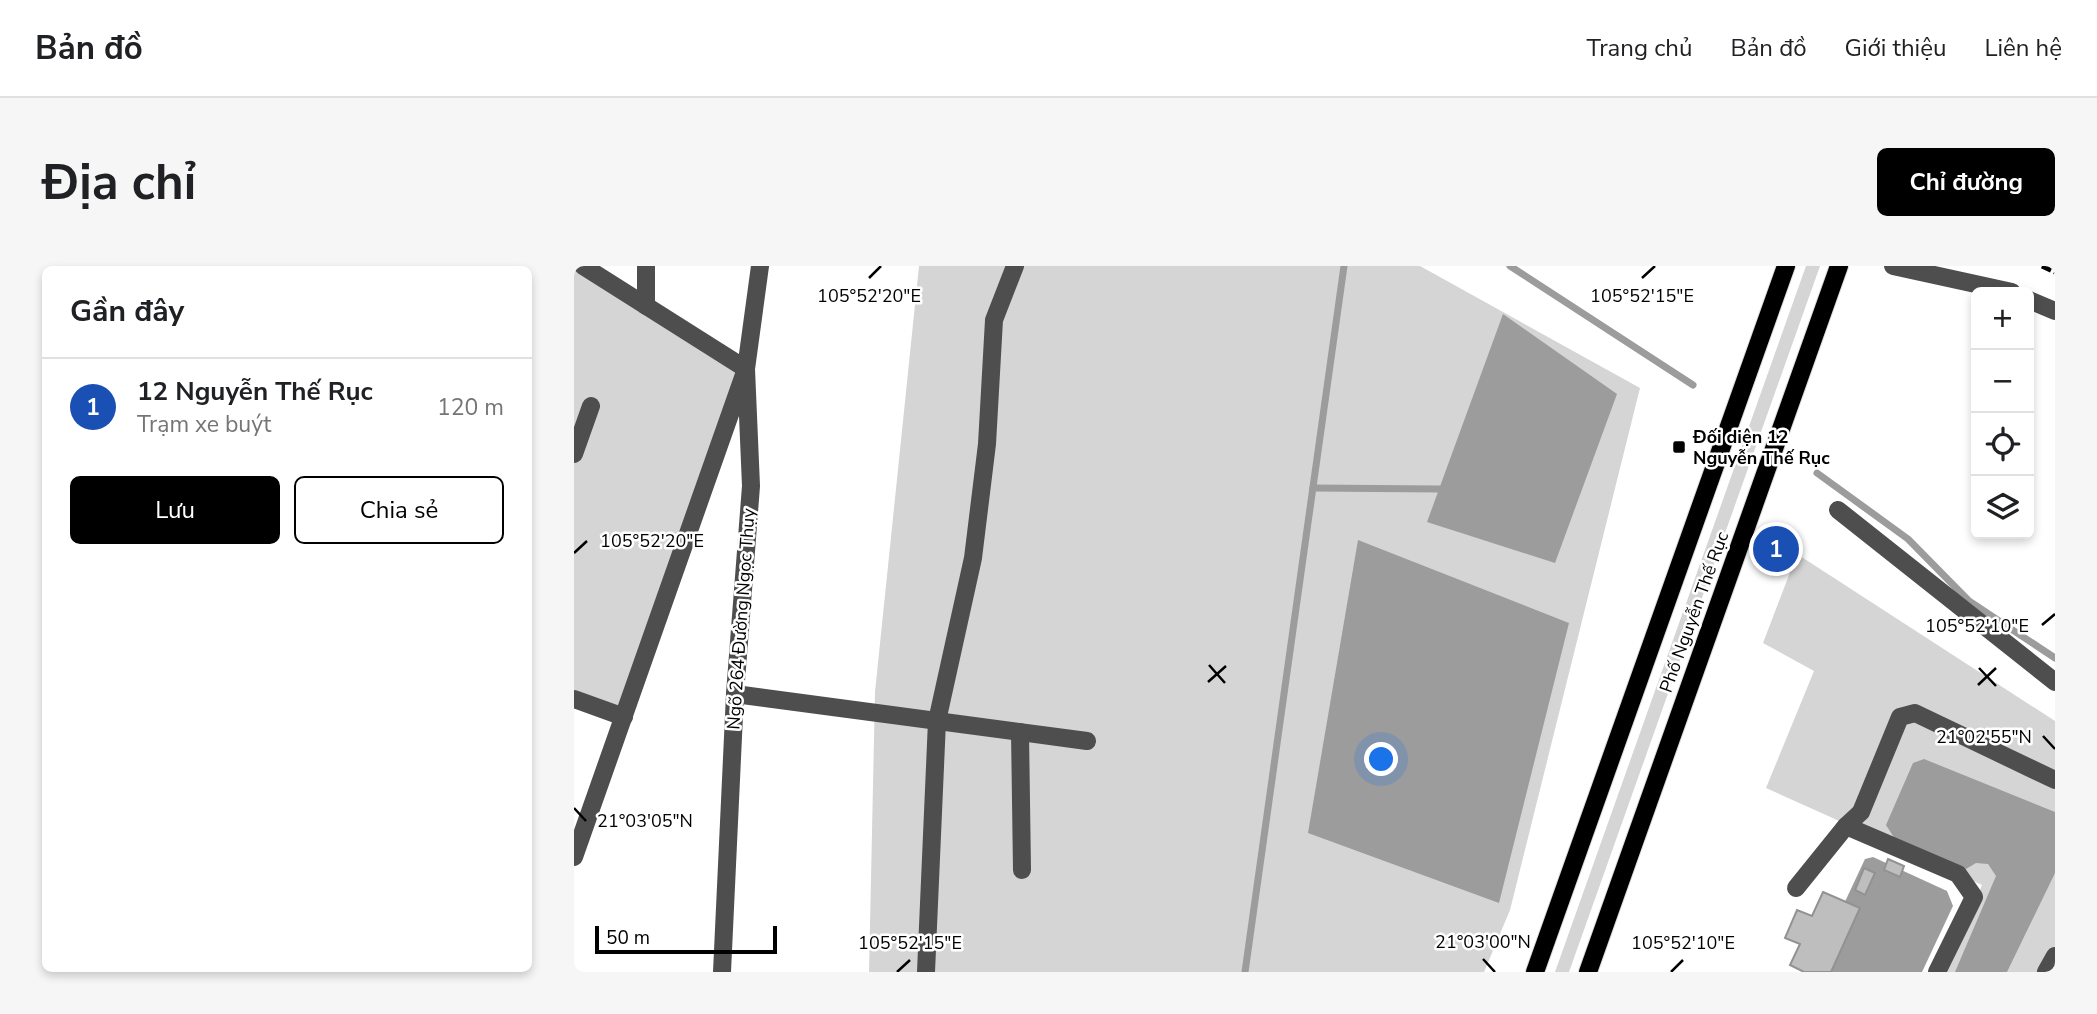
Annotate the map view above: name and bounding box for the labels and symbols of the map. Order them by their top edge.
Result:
text: 105°52'20"E [817,284,921,308]
text: 105°52'15"E [1590,284,1694,308]
place label: Đối diện 12 Nguyễn Thế Rục [1692,425,1830,470]
marker: Đối diện 12 Nguyễn Thế Rục [1671,439,1687,455]
street label: Ngõ 264 Đường Ngọc Thụy [721,507,761,730]
pin: 1 [1753,523,1799,575]
street label: Phố Nguyễn Thế Rục [1654,528,1734,696]
text: 105°52'20"E [600,529,704,553]
text: 105°52'10"E [1925,614,2029,638]
text: 21°02'55"N [1936,725,2032,749]
your location [1364,742,1398,776]
text: 21°03'05"N [597,809,693,833]
scale bar [595,923,777,955]
text: 21°03'00"N [1435,930,1531,954]
text: 105°52'15"E [858,931,962,955]
text: 105°52'10"E [1631,931,1735,955]

